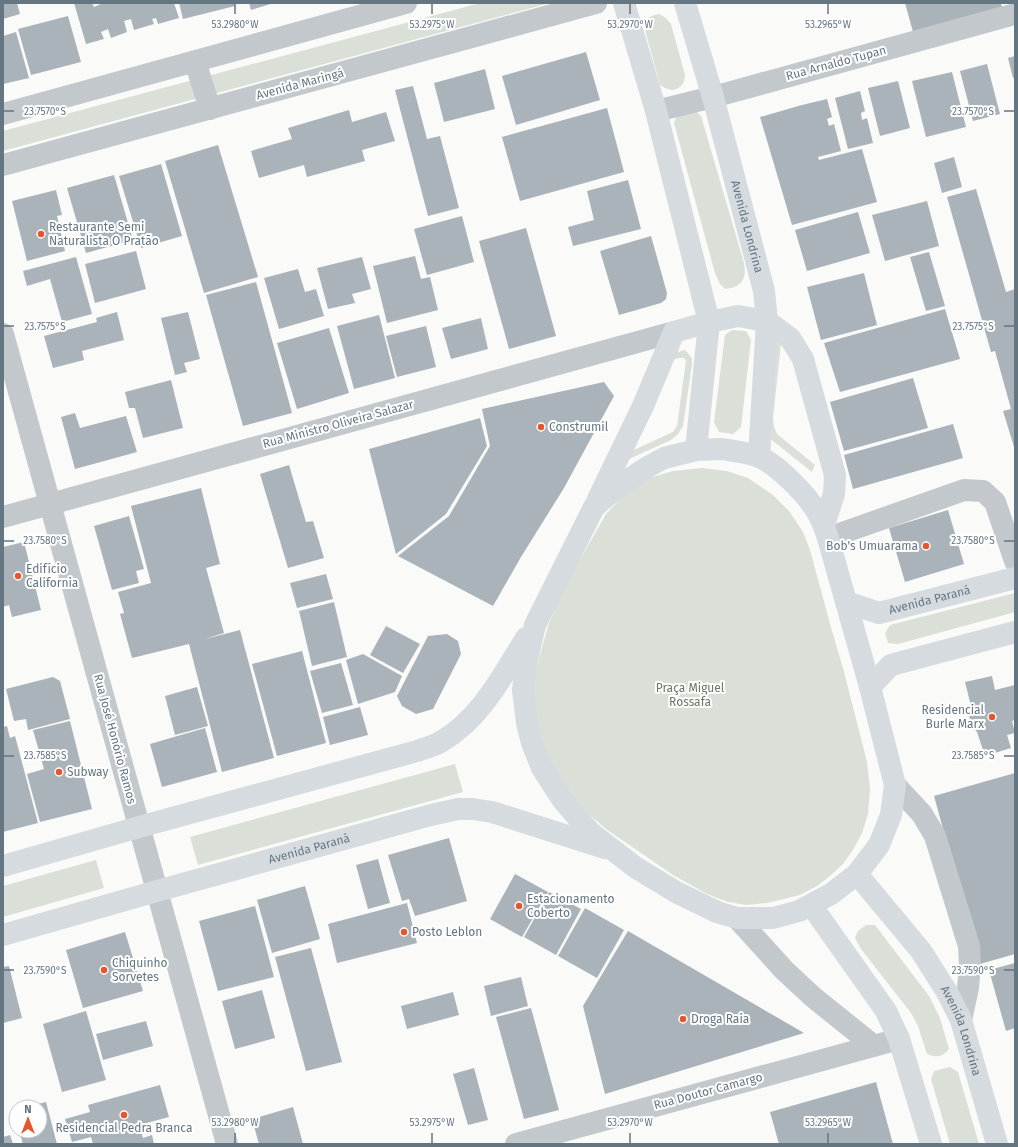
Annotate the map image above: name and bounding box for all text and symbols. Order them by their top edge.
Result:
text: 53.2980°W [211,19,259,31]
text: 53.2975°W [410,19,455,31]
text: 53.2970°W [607,19,654,31]
text: 53.2965°W [805,19,852,31]
street label: Rua Arnaldo Tupan [784,43,888,83]
street label: Avenida Maringá [255,66,345,102]
text: 23.7570°S [24,106,67,118]
text: 23.7570°S [952,106,995,118]
street label: Avenida Londrina [728,179,766,274]
place label: Restaurante Semi Naturalista O Pratão [49,220,159,248]
marker: Restaurante Semi Naturalista O Pratão [36,229,46,239]
text: 23.7575°S [24,321,66,333]
text: 23.7575°S [952,321,994,333]
street label: Rua Ministro Oliveira Salazar [261,397,415,451]
place label: Construmil [549,420,609,434]
marker: Construmil [536,422,546,432]
text: 23.7580°S [23,535,67,547]
text: 23.7580°S [951,535,995,547]
place label: Bob's Umuarama [826,539,918,553]
marker: Bob's Umuarama [921,541,931,551]
place label: Edifício California [26,562,78,590]
marker: Edifício California [13,571,23,581]
street label: Avenida Paraná [887,583,972,617]
street label: Rua José Honório Ramos [91,673,139,806]
park label: Praça Miguel Rossafa [656,681,725,709]
place label: Residencial Burle Marx [922,703,984,731]
marker: Residencial Burle Marx [987,712,997,722]
text: 23.7585°S [24,750,67,762]
text: 23.7585°S [952,750,995,762]
place label: Subway [67,765,108,779]
marker: Subway [54,767,64,777]
street label: Avenida Paraná [267,831,351,867]
place label: Estacionamento Coberto [527,892,614,920]
marker: Estacionamento Coberto [514,901,524,911]
place label: Posto Leblon [412,925,482,939]
marker: Posto Leblon [399,927,409,937]
place label: Chiquinho Sorvetes [112,956,168,984]
text: 23.7590°S [24,965,67,977]
marker: Chiquinho Sorvetes [99,965,109,975]
text: 23.7590°S [952,965,995,977]
street label: Avenida Londrina [938,983,984,1077]
place label: Droga Raia [691,1012,749,1026]
marker: Droga Raia [678,1014,688,1024]
street label: Rua Doutor Camargo [652,1070,764,1112]
north arrow [8,1099,48,1139]
text: N [24,1103,32,1116]
marker: Residencial Pedra Branca [119,1110,129,1120]
text: 53.2980°W [211,1117,259,1129]
text: 53.2975°W [410,1117,455,1129]
text: 53.2970°W [607,1117,654,1129]
text: 53.2965°W [805,1117,852,1129]
place label: Residencial Pedra Branca [55,1121,193,1135]

